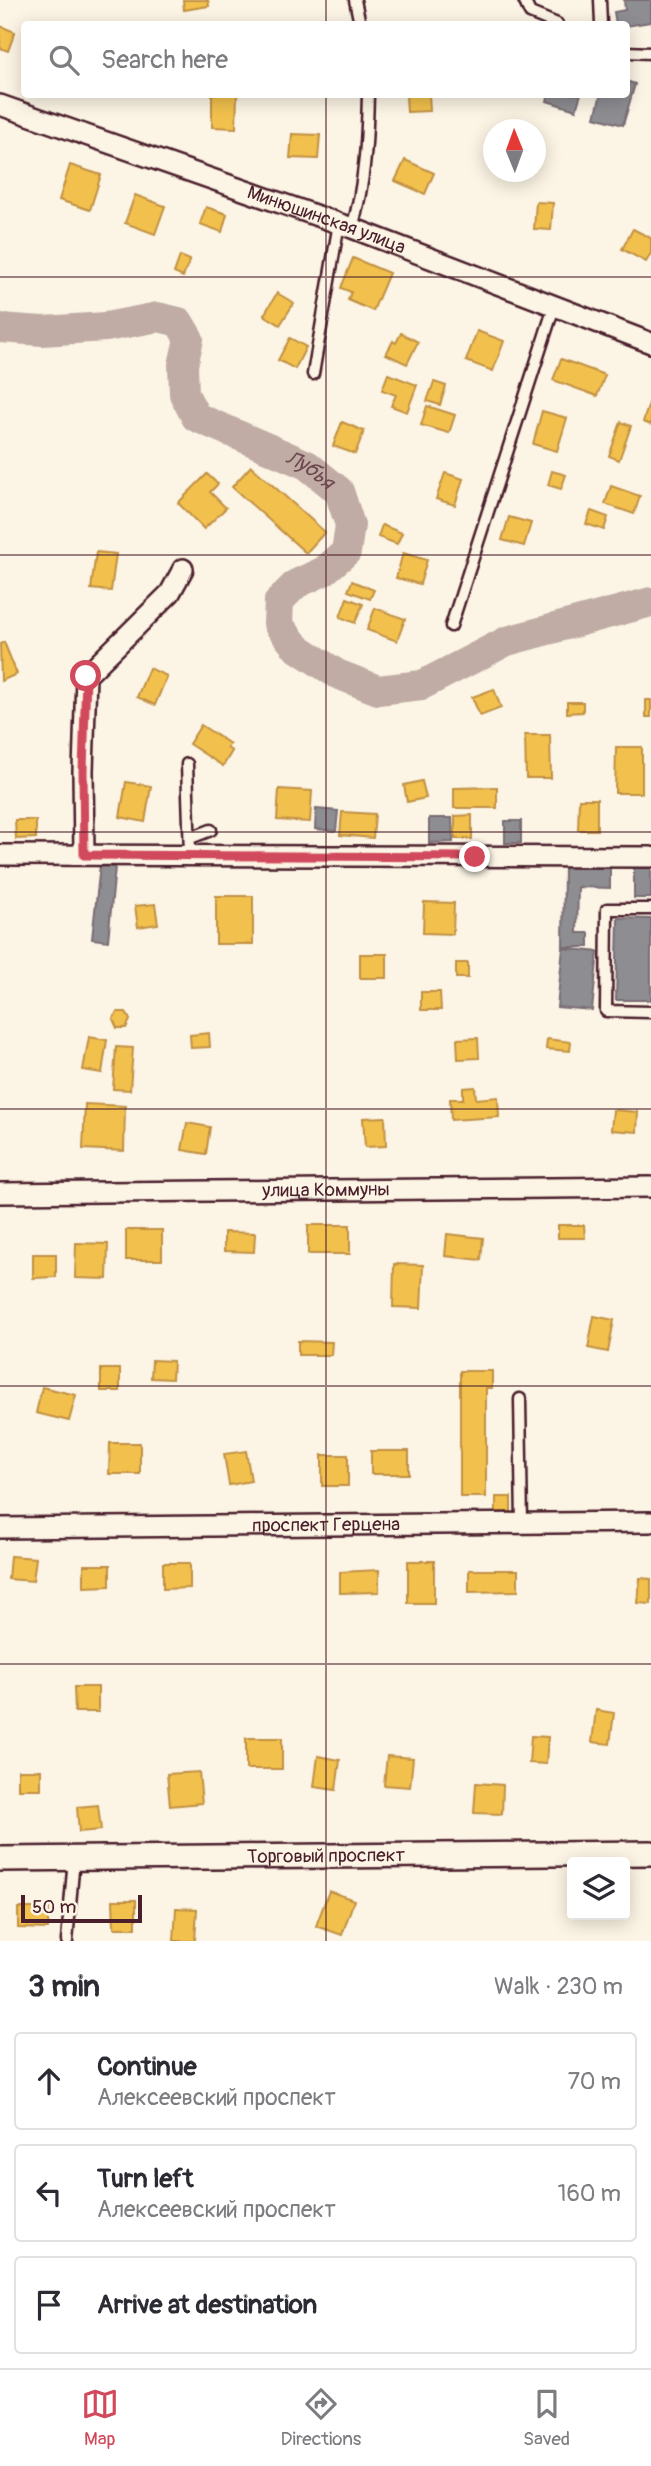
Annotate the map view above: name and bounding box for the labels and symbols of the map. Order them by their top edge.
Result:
north arrow [483,119,546,182]
street label: Минюшинская улица [244,180,409,260]
water label: Лубья [282,444,342,497]
route start [70,660,101,691]
route end [459,841,490,872]
street label: улица Коммуны [261,1177,390,1203]
street label: проспект Герцена [252,1512,400,1538]
street label: Торговый проспект [247,1843,406,1869]
scale bar [21,1892,142,1924]

